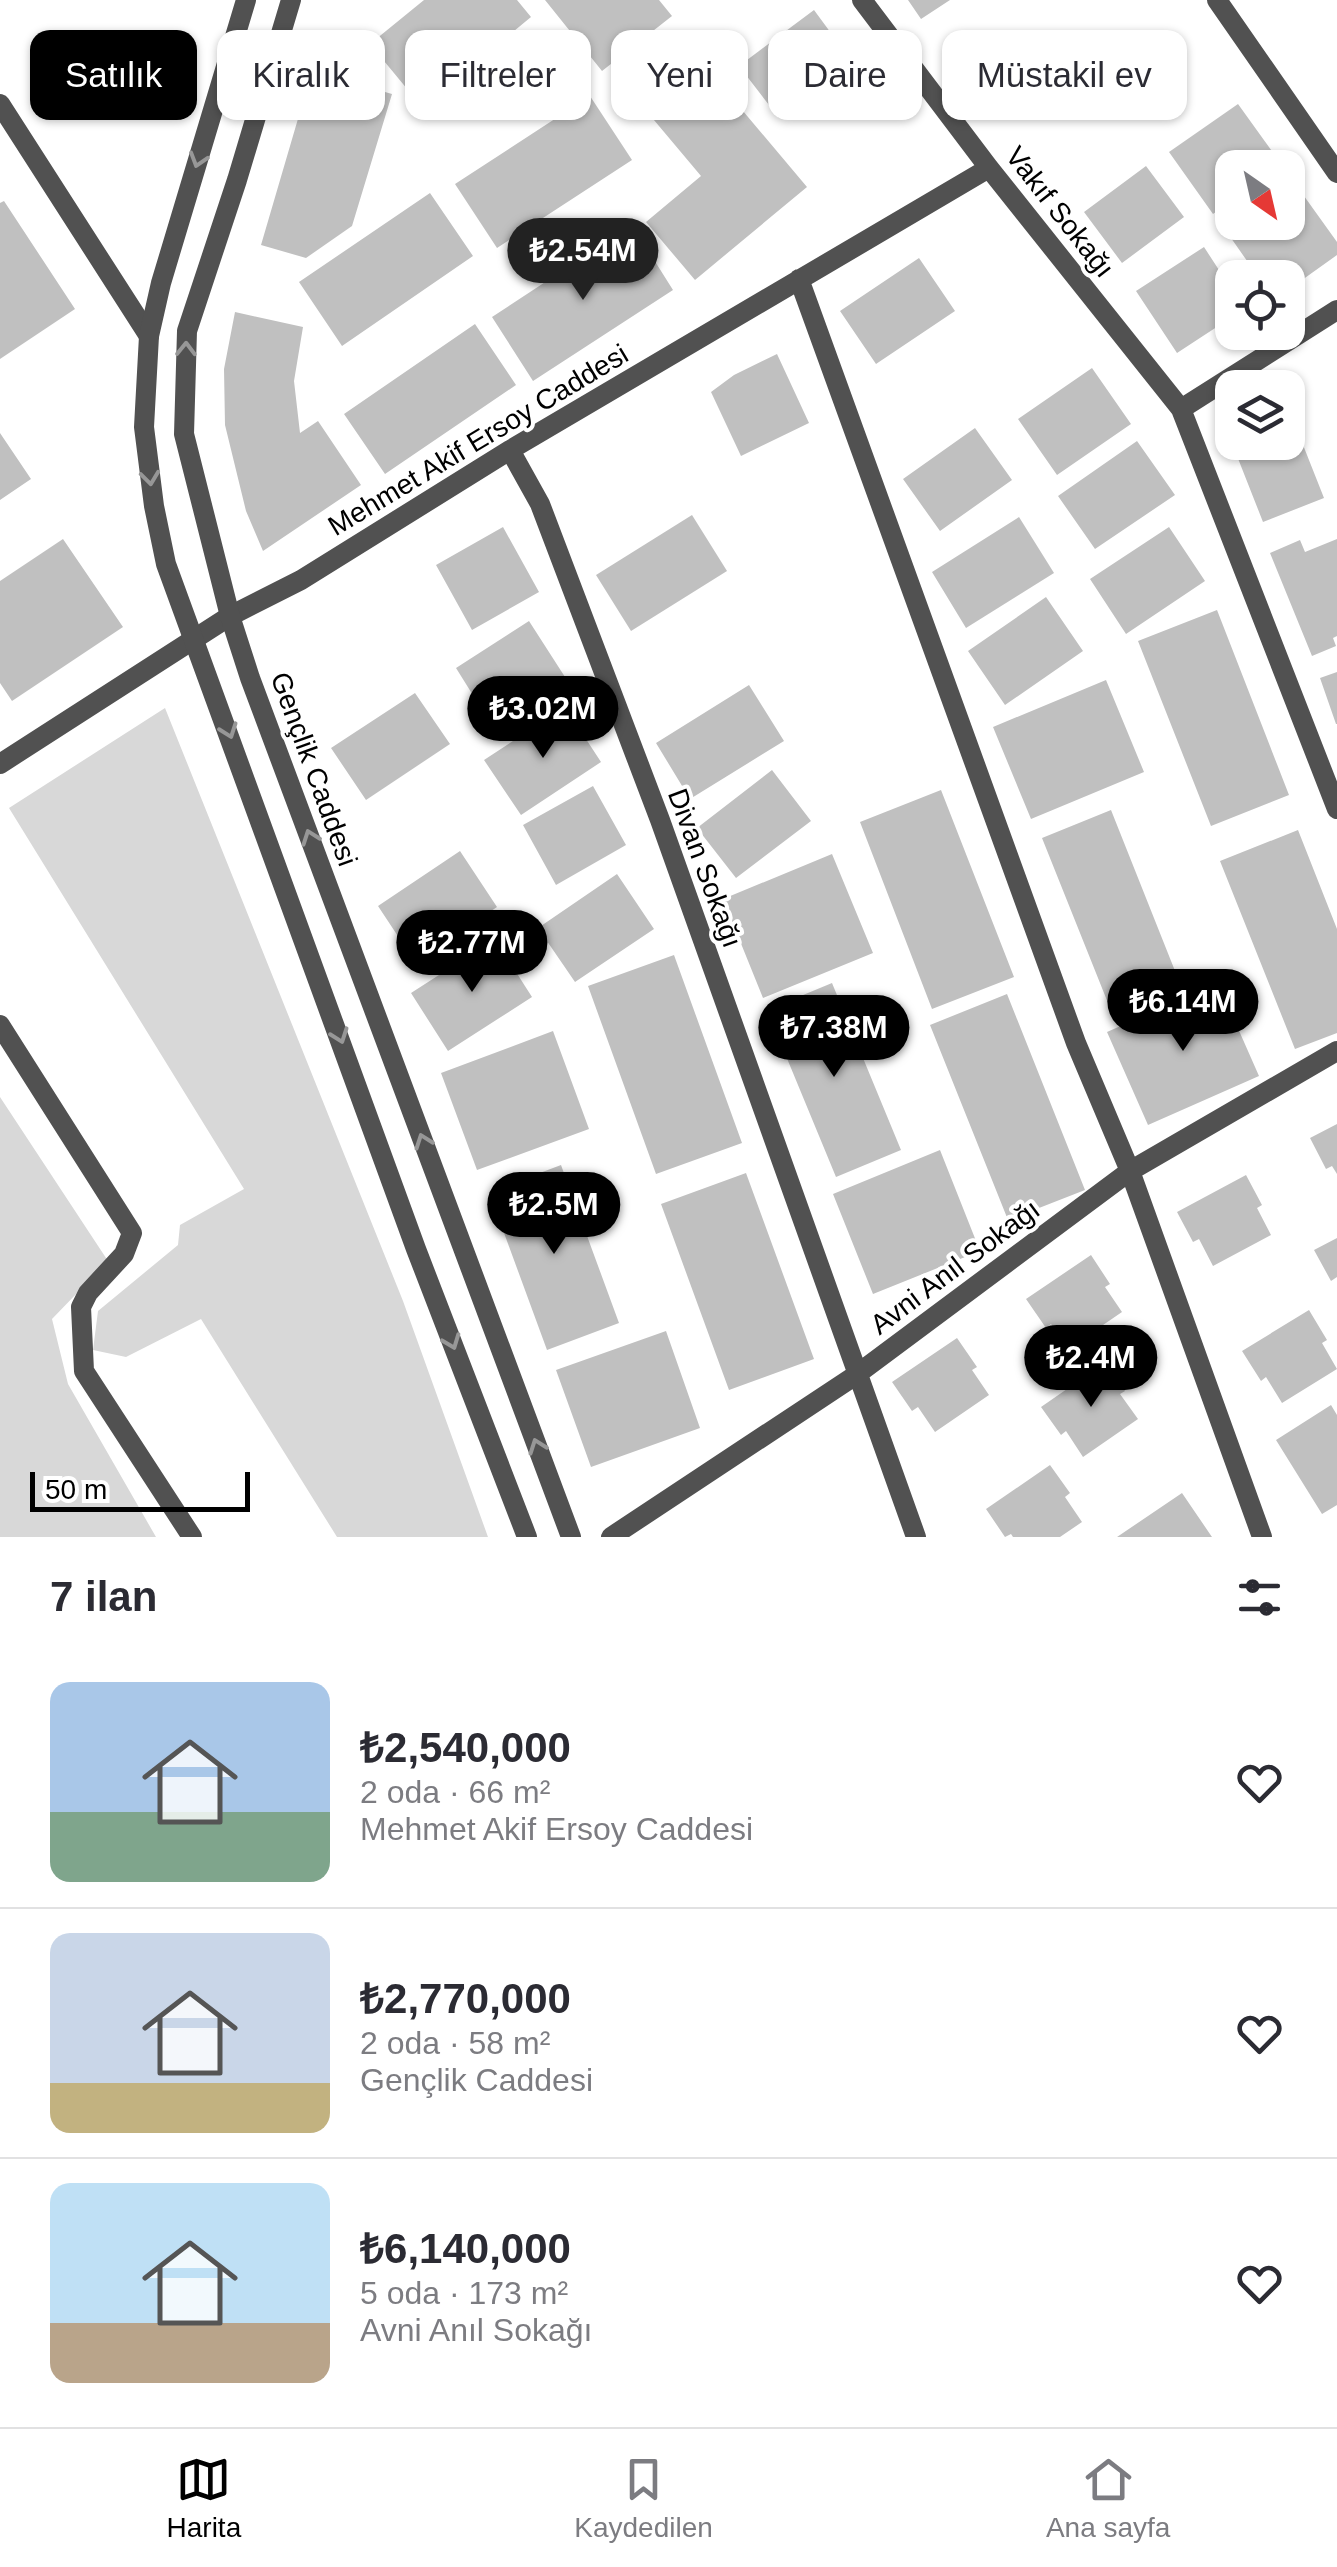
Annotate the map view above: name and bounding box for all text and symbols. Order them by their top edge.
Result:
chip: Satılık [30,30,197,120]
chip: Kiralık [217,30,385,120]
chip: Filtreler [405,30,591,120]
chip: Yeni [611,30,748,120]
chip: Daire [768,30,922,120]
chip: Müstakil ev [942,30,1187,120]
street label: Vakıf Sokağı [1000,141,1120,283]
north arrow [1215,150,1305,240]
map controls [1215,150,1305,460]
one-way arrow [189,151,210,168]
pin: ₺2.54M [502,218,664,303]
text: ₺2.54M [529,232,637,268]
button: locate [1215,260,1305,350]
street label: Mehmet Akif Ersoy Caddesi [323,338,633,542]
one-way arrow [176,341,197,357]
button: layers [1215,370,1305,460]
one-way arrow [139,470,160,486]
street label: Gençlik Caddesi [265,668,363,870]
pin: ₺3.02M [462,676,624,761]
text: ₺3.02M [489,690,597,726]
one-way arrow [217,722,238,739]
street label: Divan Sokağı [662,784,748,952]
one-way arrow [301,829,321,846]
pin: ₺2.77M [391,910,553,995]
text: ₺2.77M [418,924,526,960]
pin: ₺6.14M [1102,969,1264,1054]
text: ₺6.14M [1129,983,1237,1019]
pin: ₺7.38M [753,995,915,1080]
text: ₺7.38M [780,1009,888,1045]
one-way arrow [328,1027,349,1044]
one-way arrow [414,1134,435,1151]
pin: ₺2.5M [484,1172,624,1257]
text: ₺2.5M [509,1186,599,1222]
street label: Avni Anıl Sokağı [864,1193,1046,1341]
pin: ₺2.4M [1021,1325,1161,1410]
one-way arrow [440,1332,460,1349]
text: ₺2.4M [1046,1339,1136,1375]
one-way arrow [528,1438,549,1455]
scale bar [30,1467,250,1512]
text: 50 m [45,1474,107,1505]
icon: filters [1232,1570,1287,1625]
text: 7 ilan [50,1573,157,1620]
icon: home [130,1722,250,1842]
text: ₺2,540,000 [360,1724,571,1771]
icon: heart [1232,1755,1287,1810]
text: 2 oda · 66 m² [360,1774,550,1810]
text: Mehmet Akif Ersoy Caddesi [360,1811,753,1847]
icon: home [130,1973,250,2093]
text: ₺2,770,000 [360,1975,571,2022]
icon: heart [1232,2006,1287,2061]
text: 2 oda · 58 m² [360,2025,550,2061]
text: Gençlik Caddesi [360,2062,593,2098]
icon: home [130,2223,250,2343]
text: ₺6,140,000 [360,2225,571,2272]
icon: heart [1232,2256,1287,2311]
text: 5 oda · 173 m² [360,2275,568,2311]
text: Avni Anıl Sokağı [360,2312,592,2348]
tab: Harita [167,2452,241,2544]
tab: Kaydedilen [574,2452,713,2544]
tab: Ana sayfa [1046,2452,1170,2544]

